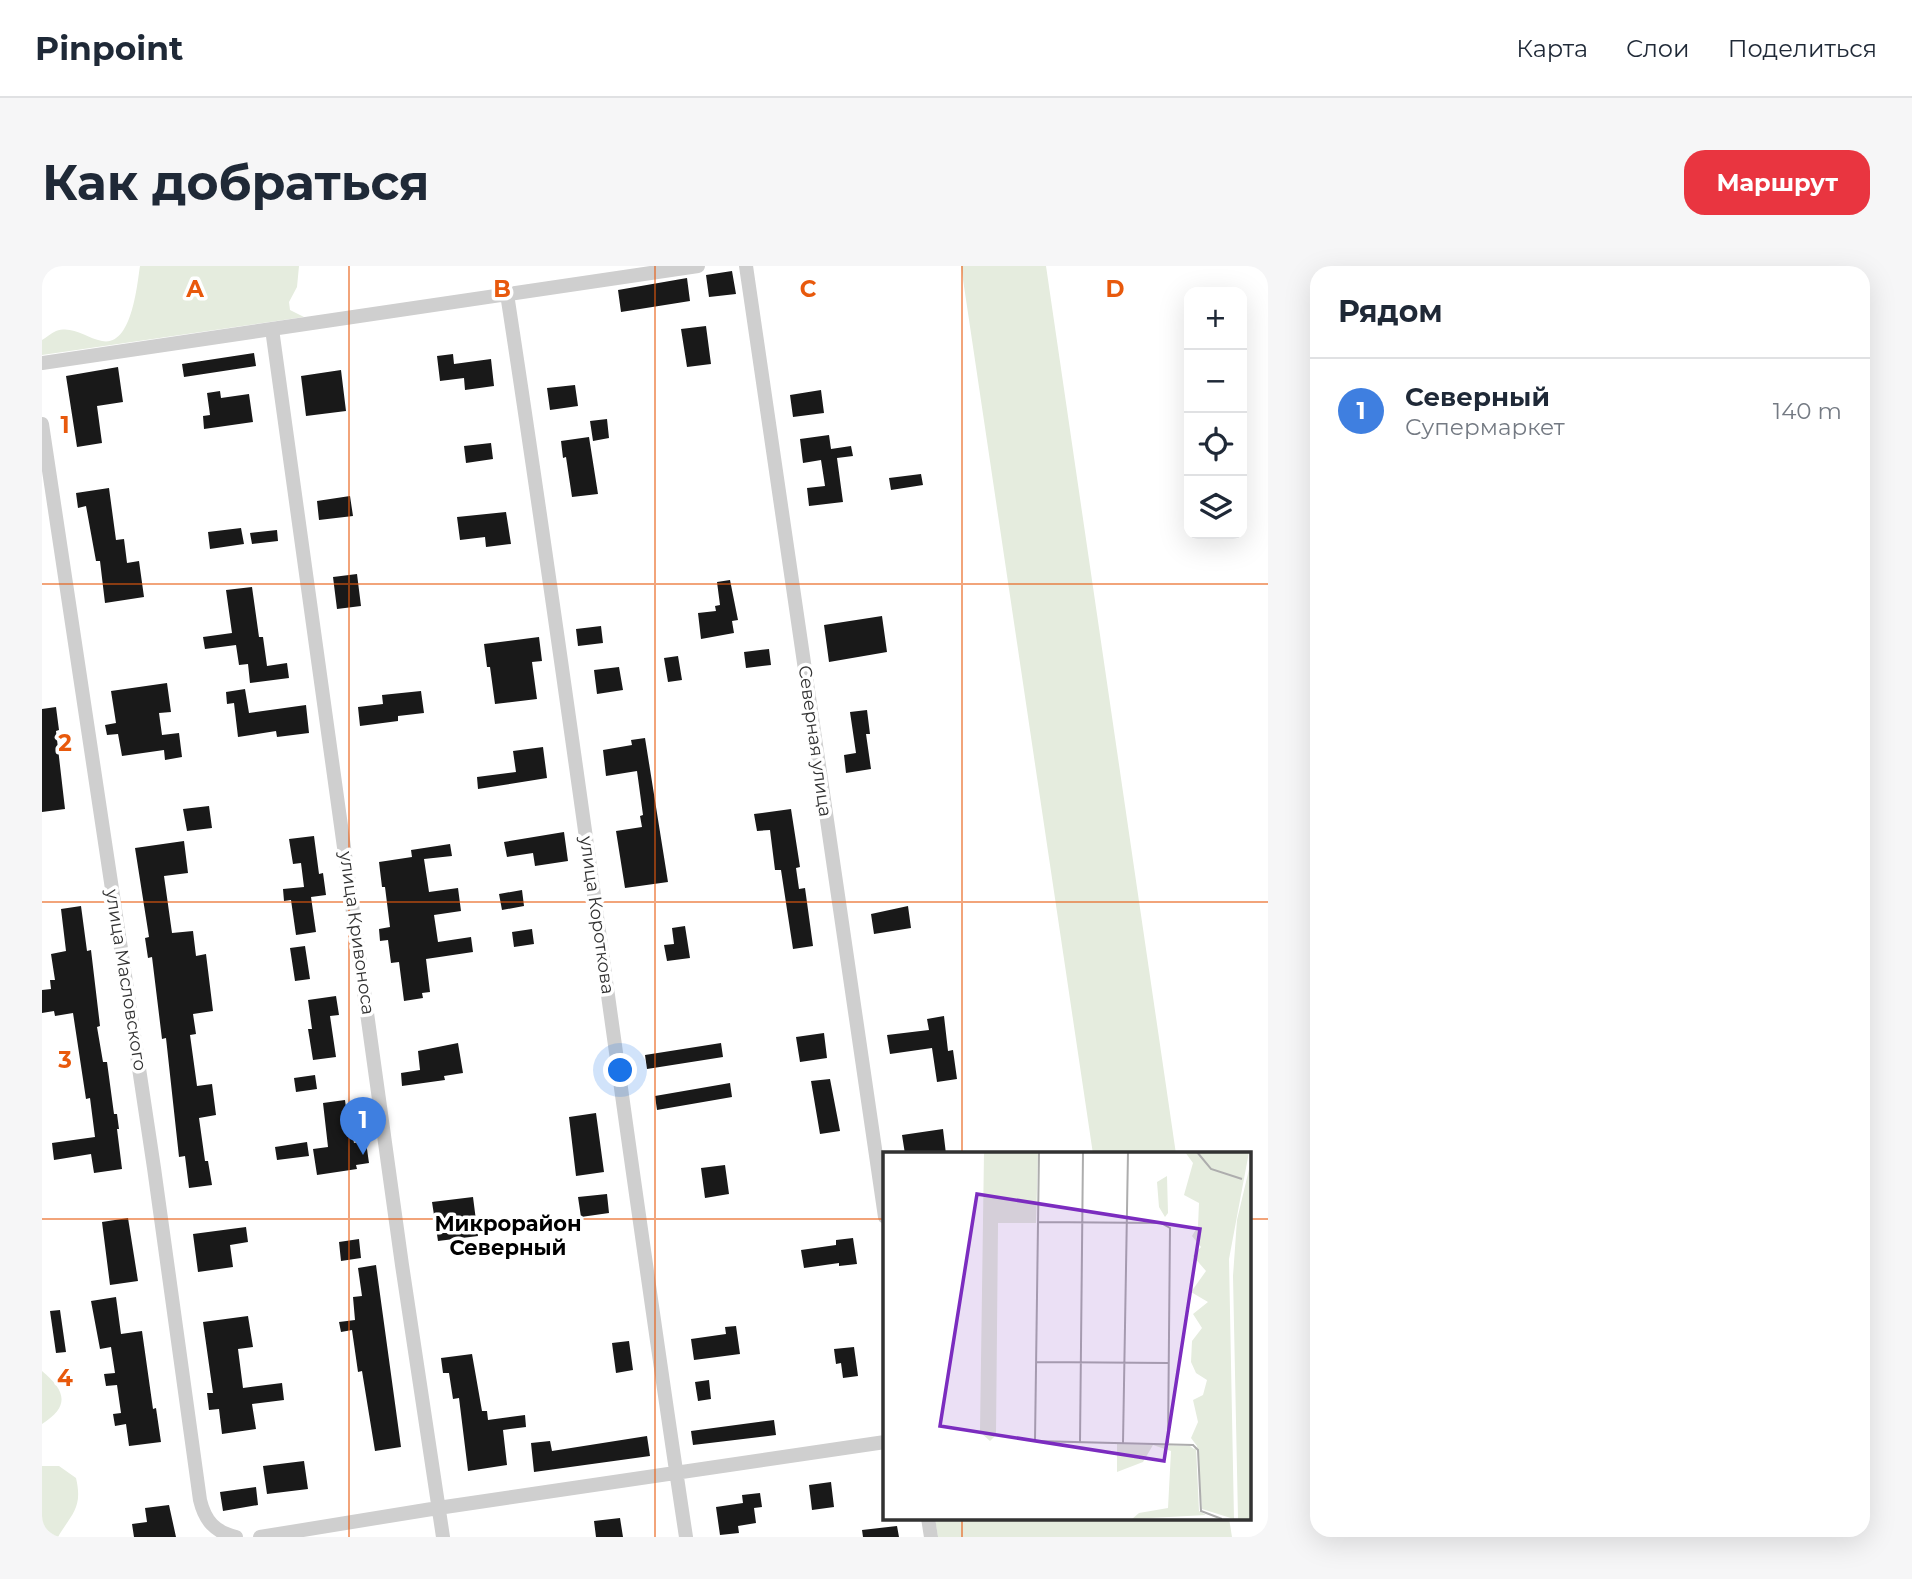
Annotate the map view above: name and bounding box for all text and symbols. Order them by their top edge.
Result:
text: Pinpoint [35,28,183,68]
text: Карта [1516,34,1588,63]
text: Слои [1626,34,1690,63]
text: Поделиться [1728,34,1877,63]
button: Маршрут [1684,150,1870,215]
text: Как добраться [42,153,430,212]
text: A [185,275,204,303]
text: B [493,275,511,303]
text: C [800,275,817,303]
text: D [1106,275,1125,303]
map controls [1184,287,1247,539]
button: + [1184,287,1247,350]
text: Рядом [1338,293,1443,330]
button: − [1184,350,1247,413]
text: Северный [1405,381,1550,413]
text: 1 [1356,397,1366,425]
text: 140 m [1773,397,1842,425]
text: 1 [60,411,70,439]
button: locate [1184,413,1247,476]
text: Супермаркет [1405,413,1565,441]
button: layers [1184,476,1247,539]
street label: Северная улица [793,664,837,818]
text: 2 [58,729,72,757]
street label: улица Короткова [575,834,619,995]
street label: улица Кривоноса [335,849,379,1016]
street label: улица Масловского [101,887,151,1072]
text: 3 [57,1046,72,1074]
your location [603,1053,637,1087]
pin: 1 [340,1097,386,1155]
inset map [883,1152,1251,1520]
district label: Микрорайон Северный [434,1211,582,1260]
text: 4 [57,1364,73,1392]

